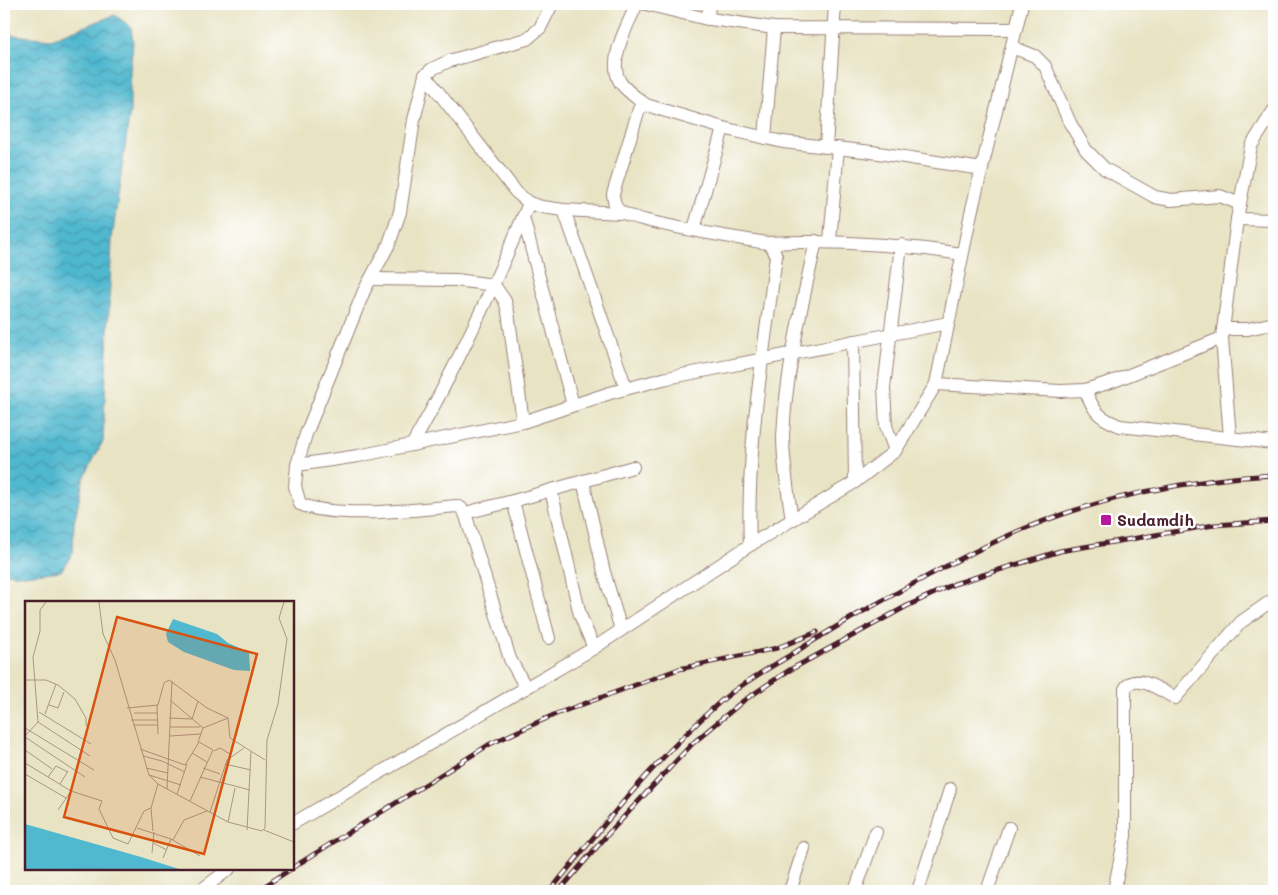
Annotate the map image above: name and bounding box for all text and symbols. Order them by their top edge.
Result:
place label: Sudamdih [1117,509,1194,530]
marker: Sudamdih [1099,513,1113,527]
inset map [25,601,294,870]

